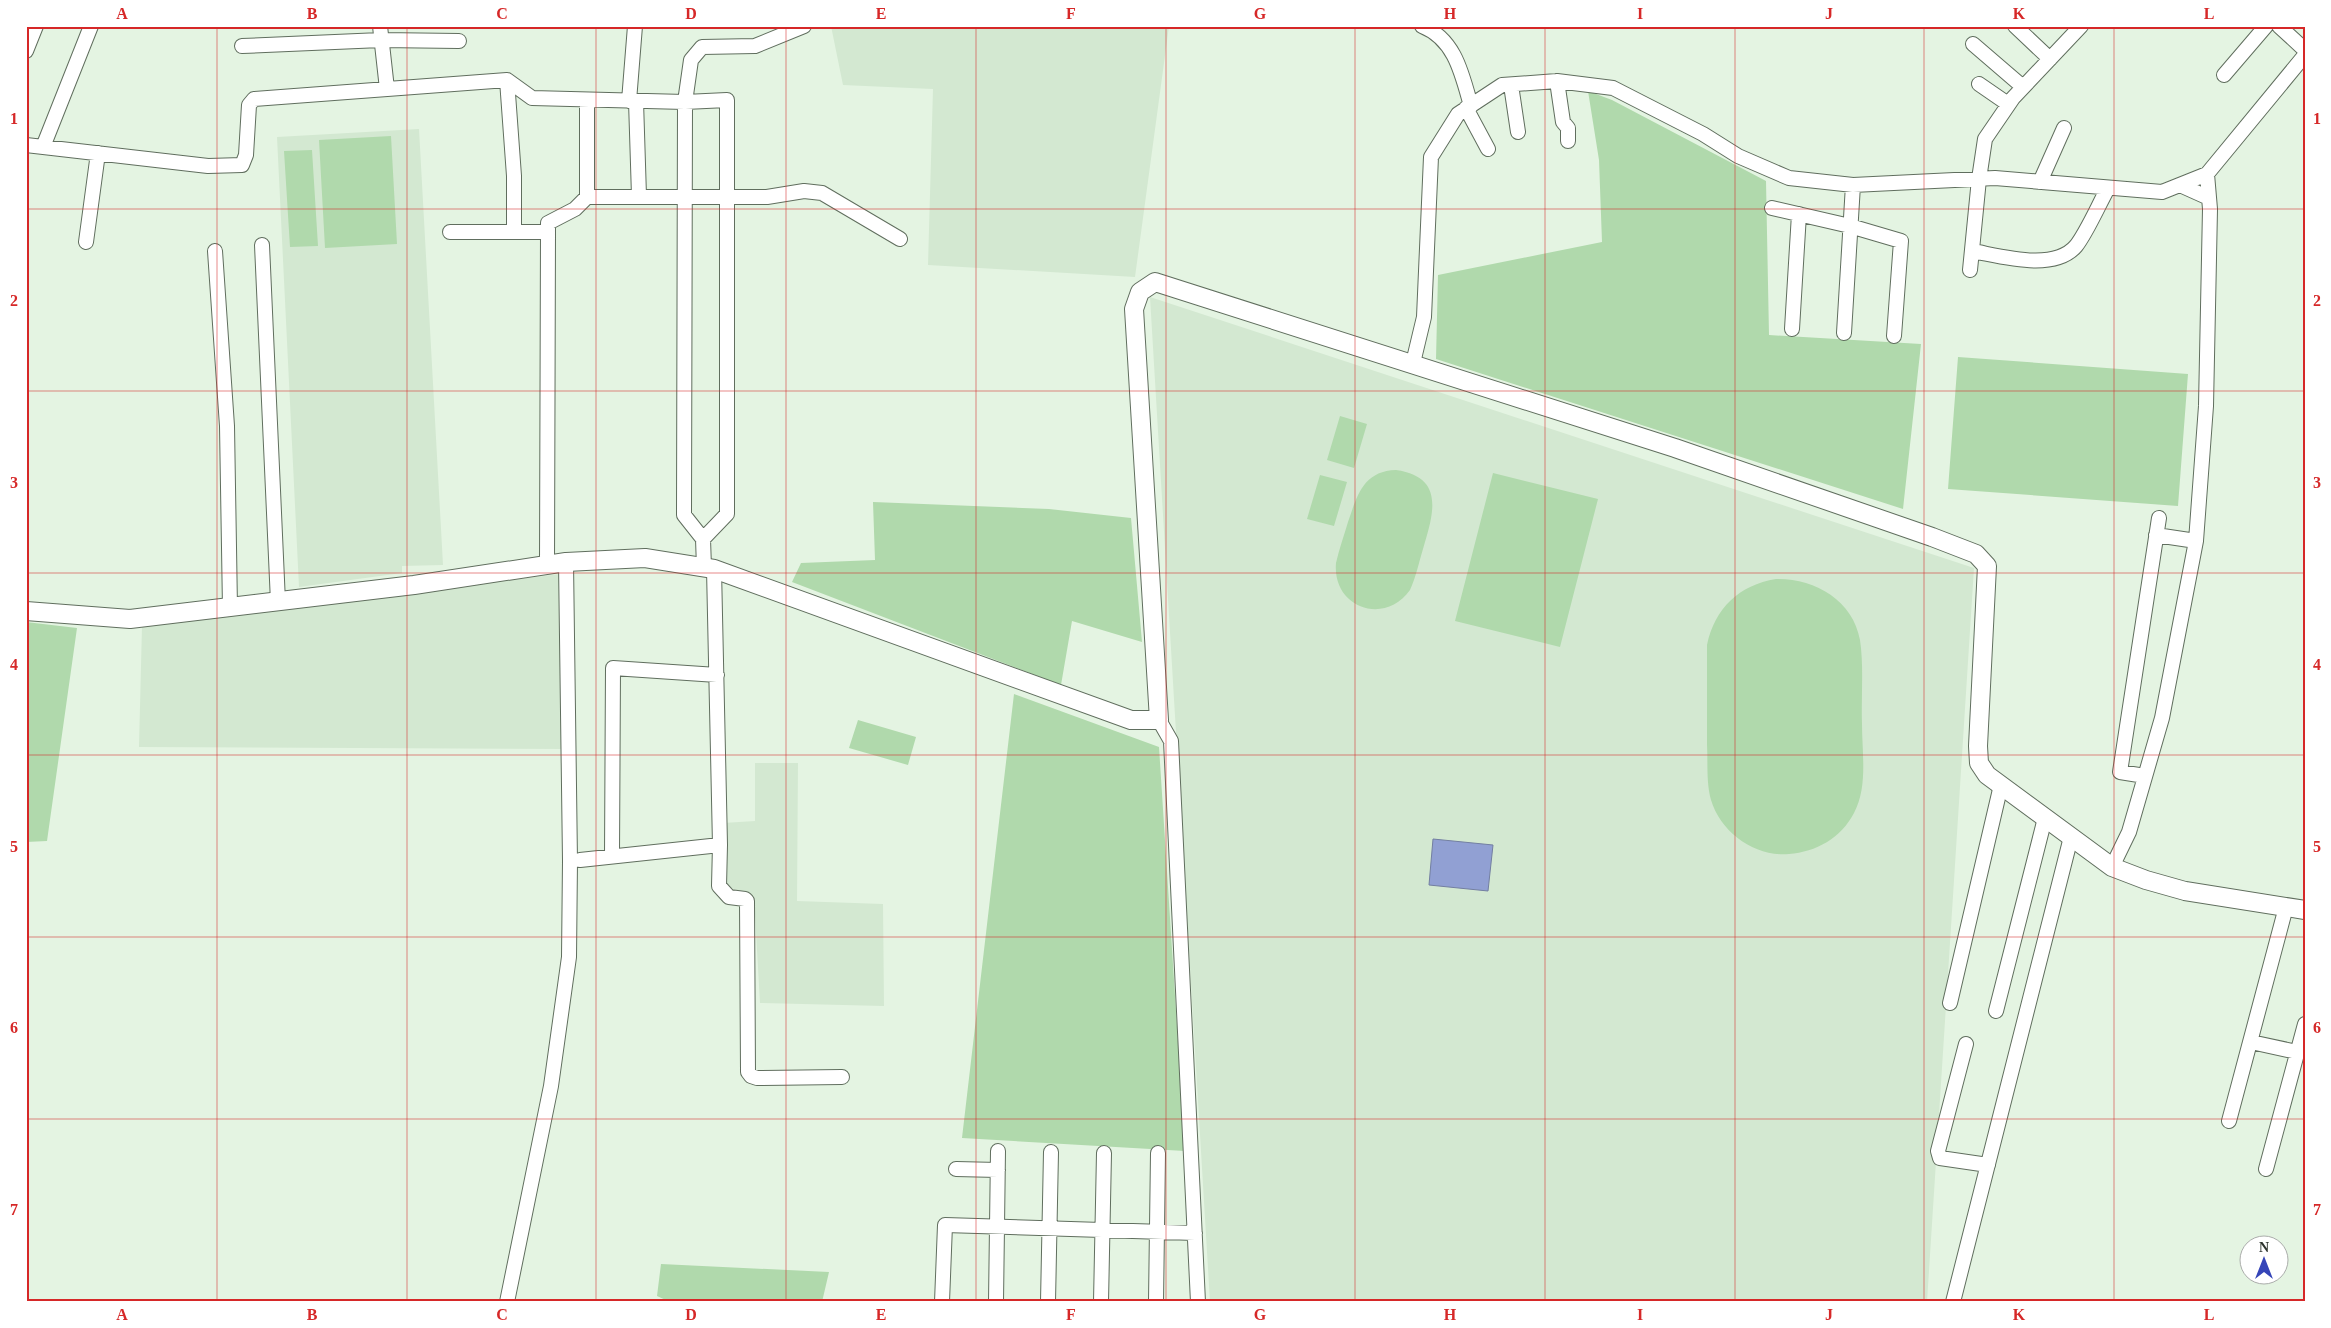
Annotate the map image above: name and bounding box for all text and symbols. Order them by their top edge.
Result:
text: A [116,5,128,22]
text: B [307,5,318,22]
text: C [496,5,508,22]
text: D [685,5,697,22]
text: E [876,5,886,22]
text: F [1066,5,1076,22]
text: G [1254,5,1267,22]
text: H [1444,5,1457,22]
text: I [1637,5,1643,22]
text: J [1825,5,1833,22]
text: K [2013,5,2026,22]
text: L [2204,5,2214,22]
text: 1 [10,110,18,127]
text: 1 [2313,110,2321,127]
text: 2 [10,292,18,309]
text: 2 [2313,292,2321,309]
text: 3 [10,474,18,491]
text: 3 [2313,474,2321,491]
text: 4 [10,656,18,673]
text: 4 [2313,656,2321,673]
text: 5 [10,838,18,855]
text: 5 [2313,838,2321,855]
text: 6 [10,1019,18,1036]
text: 6 [2313,1019,2321,1036]
text: 7 [10,1201,18,1218]
text: 7 [2313,1201,2321,1218]
north arrow [2238,1236,2288,1286]
text: N [2259,1240,2269,1255]
text: A [116,1306,128,1323]
text: B [307,1306,318,1323]
text: C [496,1306,508,1323]
text: D [685,1306,697,1323]
text: E [876,1306,886,1323]
text: F [1066,1306,1076,1323]
text: G [1254,1306,1267,1323]
text: H [1444,1306,1457,1323]
text: I [1637,1306,1643,1323]
text: J [1825,1306,1833,1323]
text: K [2013,1306,2026,1323]
text: L [2204,1306,2214,1323]

